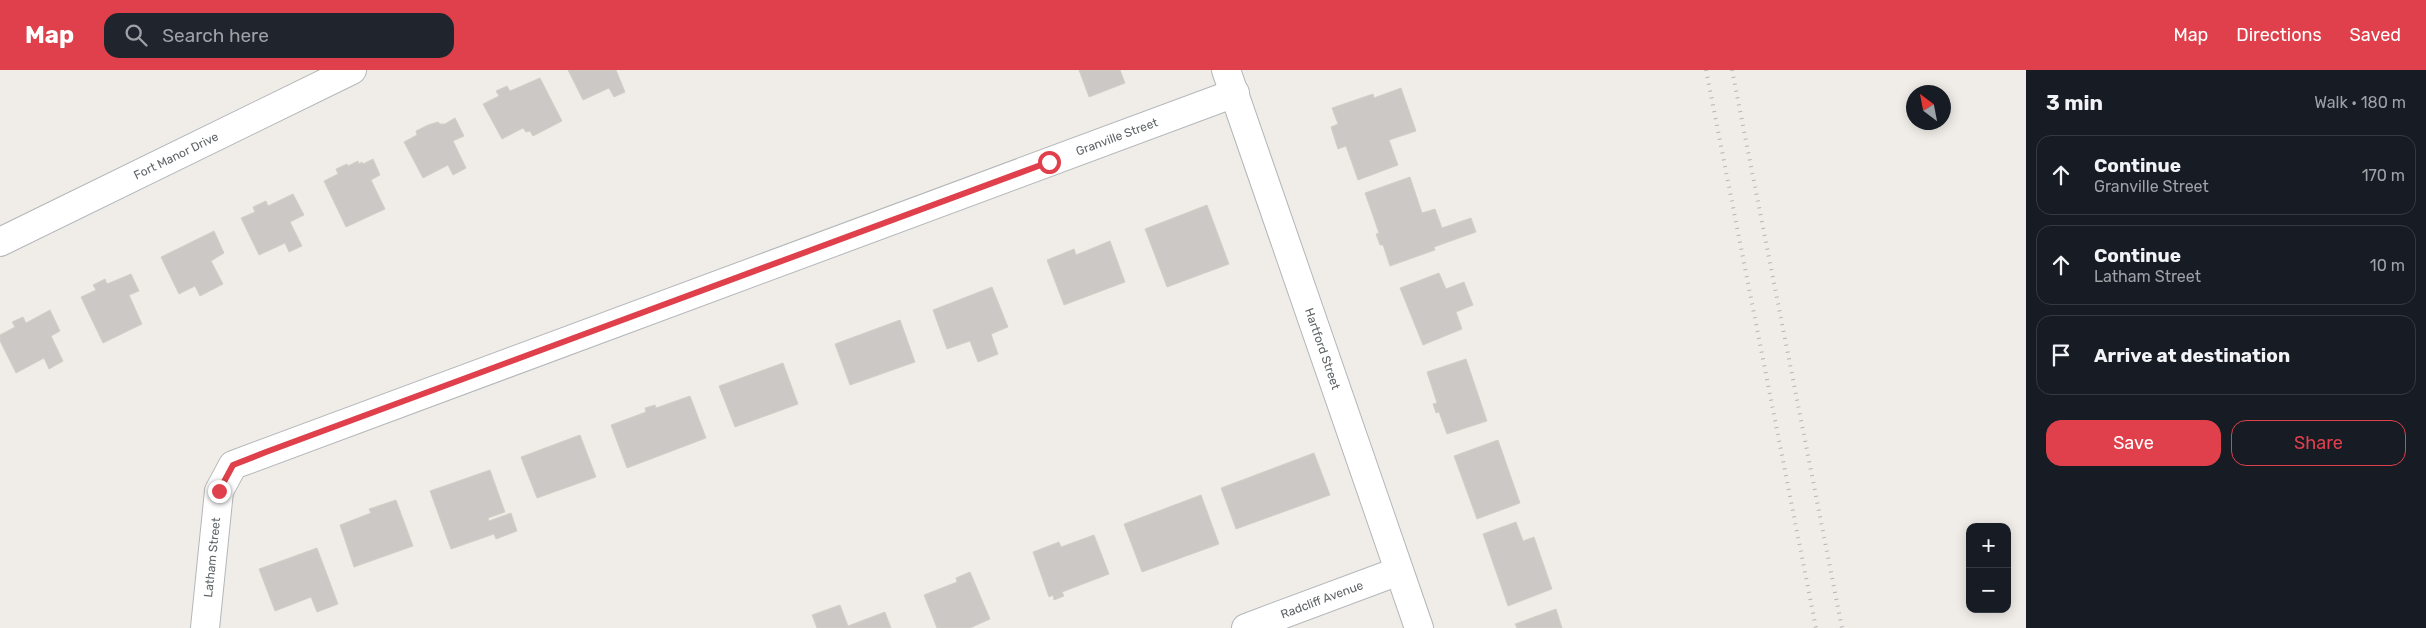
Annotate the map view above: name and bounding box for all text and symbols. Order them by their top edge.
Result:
search box [104,13,454,58]
text: Map [25,21,74,49]
icon: search [122,21,150,49]
text: Search here [162,24,269,47]
text: Map [2173,24,2208,46]
text: Directions [2236,24,2322,46]
text: Saved [2350,24,2401,46]
north arrow [1906,85,1951,130]
text: 3 min [2046,90,2103,115]
text: Walk · 180 m [2314,93,2406,112]
street label: Granville Street [1074,115,1160,158]
street label: Fort Manor Drive [131,129,221,183]
route start [1038,151,1061,174]
text: Continue [2094,154,2181,177]
icon: ahead [2047,161,2075,189]
text: 170 m [2362,166,2405,185]
text: Granville Street [2094,177,2209,196]
text: Continue [2094,244,2181,267]
icon: ahead [2047,251,2075,279]
text: 10 m [2370,256,2405,275]
text: Latham Street [2094,267,2201,286]
street label: Hartford Street [1302,306,1343,392]
icon: arrive [2047,341,2075,369]
text: Arrive at destination [2094,344,2290,367]
button: Save [2046,420,2221,466]
button: Share [2231,420,2406,466]
route end [208,480,231,503]
street label: Latham Street [201,516,223,598]
map controls [1966,523,2011,613]
button: + [1966,523,2011,568]
button: − [1966,568,2011,613]
street label: Radcliff Avenue [1279,578,1365,621]

